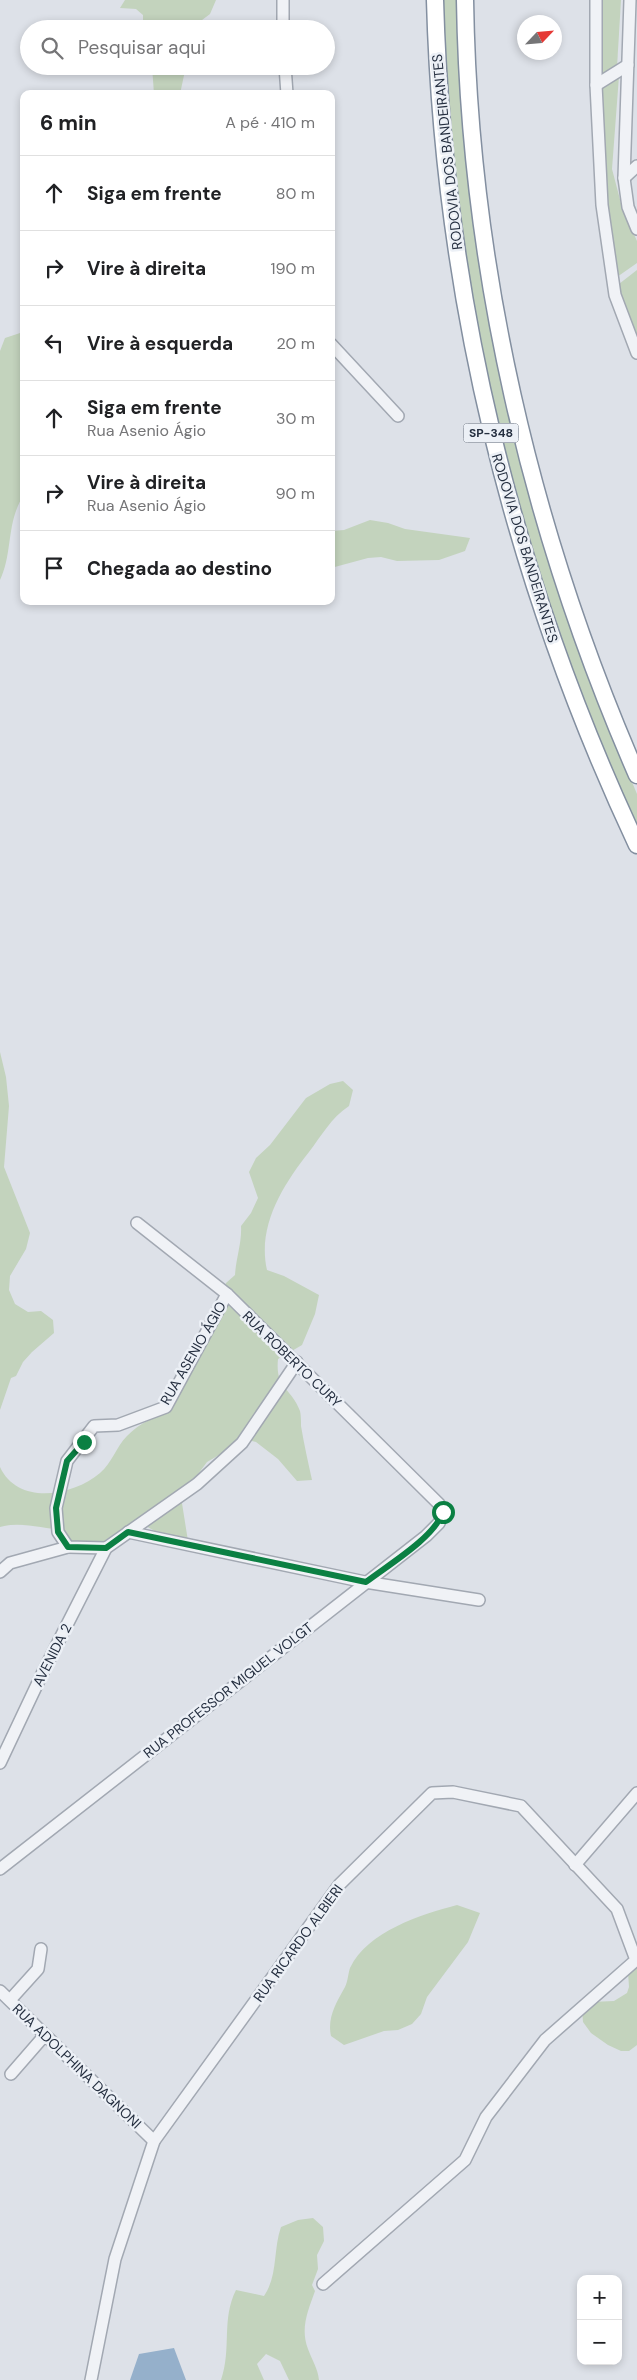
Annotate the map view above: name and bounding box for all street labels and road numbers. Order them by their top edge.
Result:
street label: RODOVIA DOS BANDEIRANTES [428,53,466,251]
road number: SP-348 [464,423,518,442]
street label: RODOVIA DOS BANDEIRANTES [488,451,562,645]
street label: RUA ASENIO ÁGIO [156,1298,230,1408]
street label: RUA ROBERTO CURY [239,1307,345,1411]
street label: RUA PROFESSOR MIGUEL VOLGT [140,1618,317,1762]
street label: AVENIDA 2 [29,1621,75,1689]
street label: RUA RICARDO ALBIERI [249,1881,347,2005]
street label: RUA ADOLPHINA DAGNONI [9,2000,145,2132]

